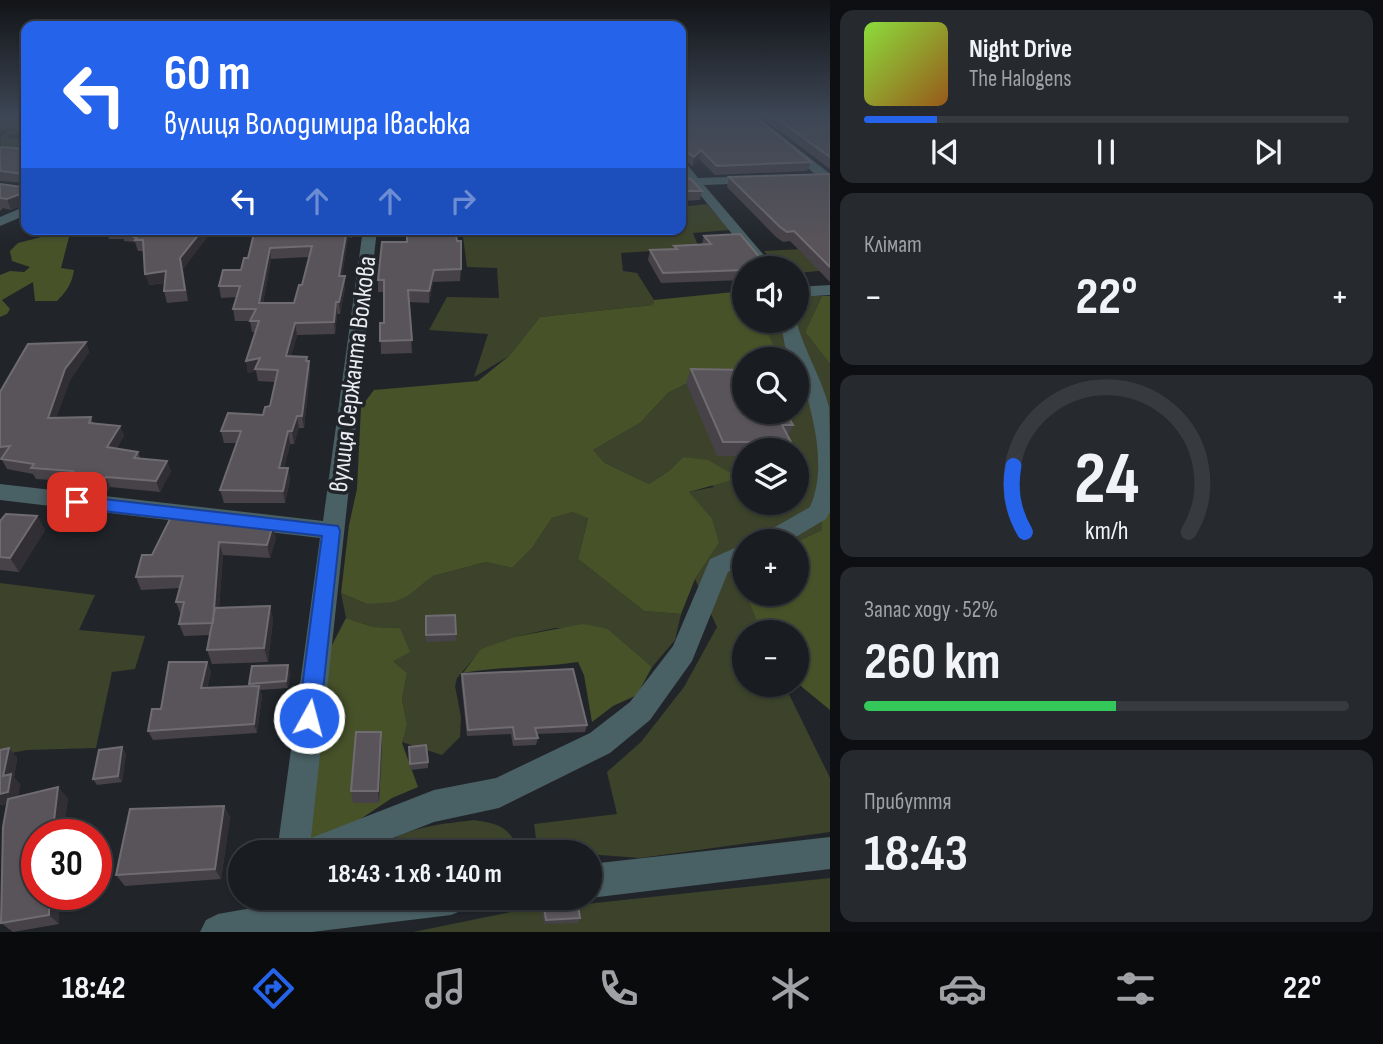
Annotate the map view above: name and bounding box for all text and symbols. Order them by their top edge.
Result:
text: Night Drive [969,34,1072,65]
text: 60 m [164,45,251,104]
icon: left [49,49,140,140]
text: The Halogens [969,65,1072,93]
text: вулиця Володимира Івасюка [164,105,471,144]
icon: previous [926,133,964,171]
icon: pause [1087,133,1125,171]
icon: next [1249,133,1287,171]
icon: left [225,182,263,220]
icon: ahead [298,182,336,220]
icon: ahead [371,182,409,220]
icon: right [444,182,482,220]
text: Клімат [864,231,922,259]
street label: вулиця Сержанта Волкова [324,254,383,494]
map controls [732,256,809,697]
button: sound [732,256,809,333]
text: 22° [1075,266,1138,329]
text: − [864,275,883,320]
text: + [1330,275,1349,320]
button: search [732,347,809,424]
text: 24 [1074,436,1139,524]
button: layers [732,438,809,515]
pin [47,472,107,532]
icon: arrive [58,483,96,521]
text: km/h [1085,516,1128,547]
button: + [732,529,809,606]
text: Запас ходу · 52% [864,596,998,624]
button: − [732,620,809,697]
text: 260 km [864,631,1001,694]
position arrow [272,681,346,755]
text: Прибуття [864,788,952,816]
speed limit sign: 30 [21,819,112,910]
text: 18:43 [864,823,968,886]
text: 18:43 · 1 хв · 140 m [328,859,502,890]
icon: directions [249,964,298,1013]
icon: music [421,964,470,1013]
icon: phone [594,964,643,1013]
icon: climate [766,964,815,1013]
icon: car [938,964,987,1013]
icon: filters [1111,964,1160,1013]
text: 18:42 [62,969,125,1008]
text: 22° [1283,969,1321,1008]

